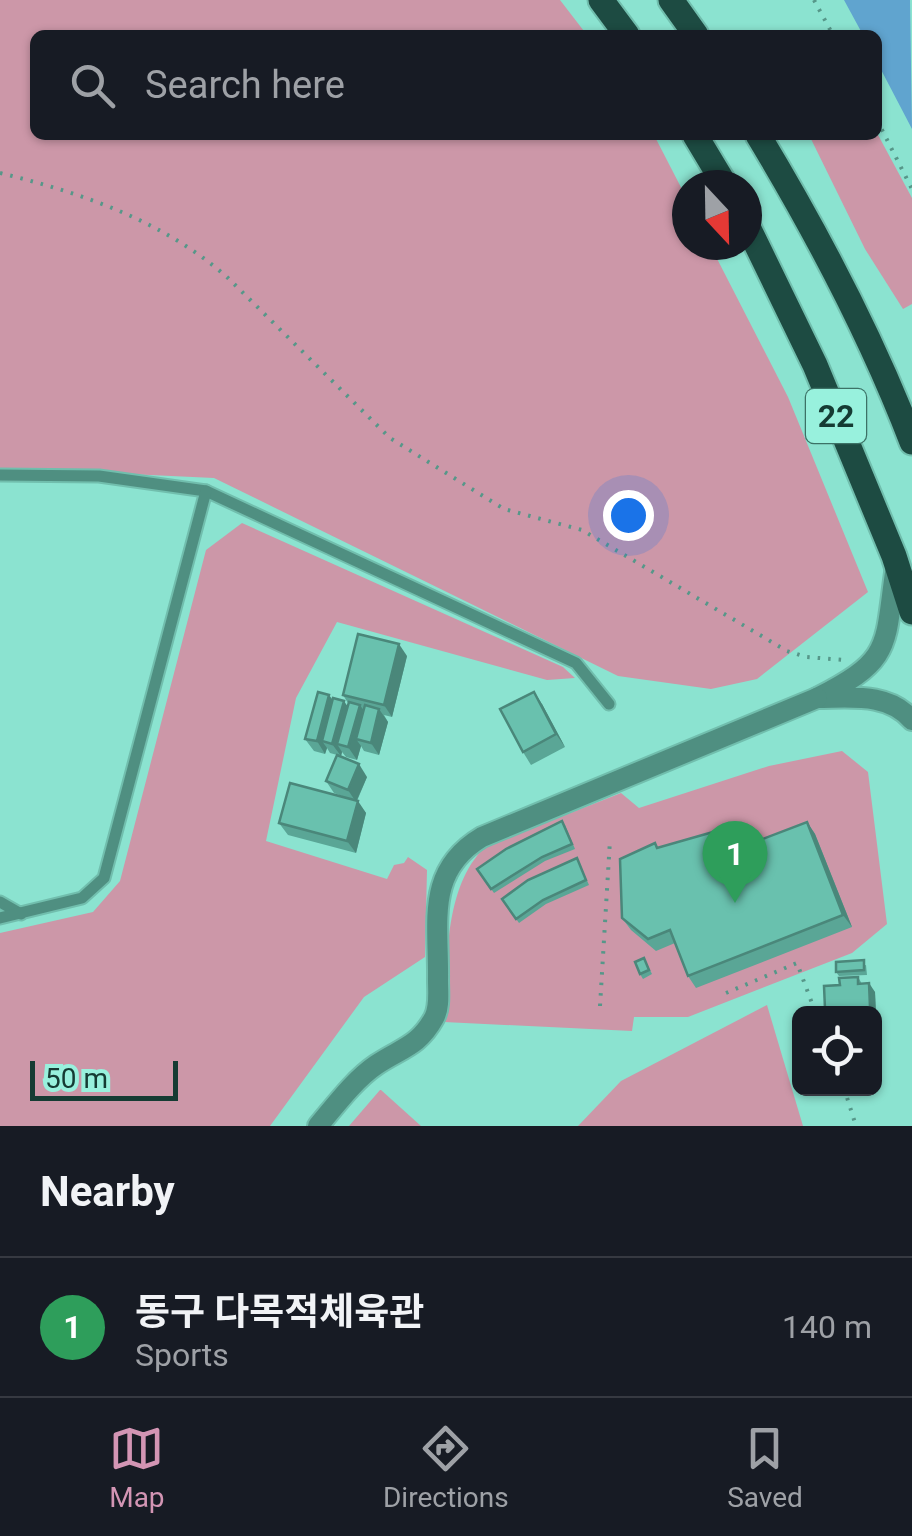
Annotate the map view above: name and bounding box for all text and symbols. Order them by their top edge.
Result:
search box [30,30,882,140]
icon: search [65,58,120,113]
text: Search here [145,63,345,107]
north arrow [672,170,762,260]
road number: 22 [806,389,866,443]
your location [603,490,654,541]
pin: 1 [702,820,768,903]
map controls [792,1006,882,1096]
button: locate [792,1006,882,1096]
scale bar [30,1056,178,1100]
text: 50 m [45,1062,108,1095]
text: Nearby [40,1167,175,1216]
text: 동구 다목적체육관 [135,1290,424,1334]
text: 1 [63,1308,82,1346]
text: 140 m [782,1308,872,1346]
text: Sports [135,1336,229,1374]
tab: Map [109,1421,165,1514]
tab: Directions [383,1421,509,1514]
tab: Saved [727,1421,803,1514]

